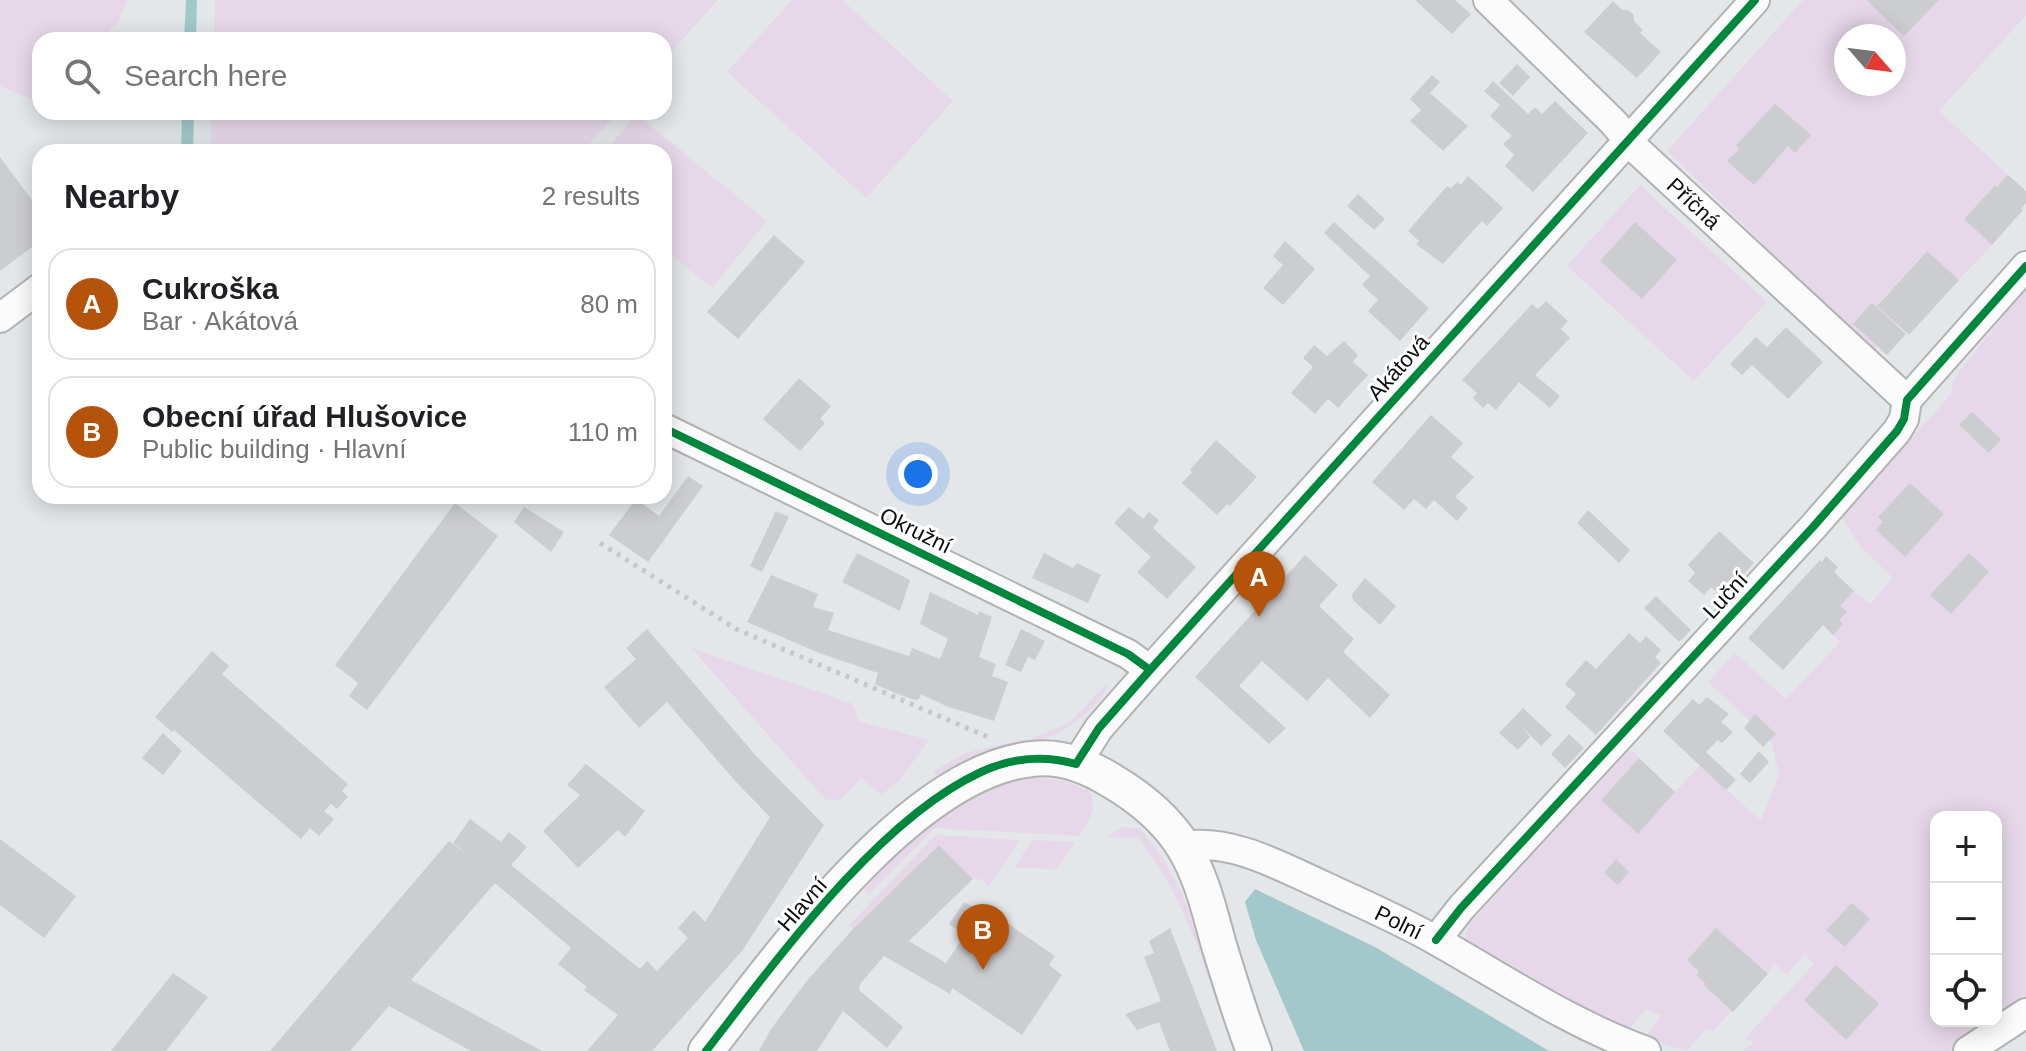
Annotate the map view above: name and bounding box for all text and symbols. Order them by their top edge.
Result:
north arrow [1834,24,1906,96]
search box [32,32,672,120]
icon: search [60,54,104,98]
text: Search here [124,59,287,92]
street label: Příčná [1662,173,1726,235]
text: Nearby [64,177,179,215]
text: 2 results [542,181,640,211]
text: Cukroška [142,272,279,305]
text: A [83,289,101,319]
text: 80 m [580,289,638,319]
text: Bar · Akátová [142,306,298,336]
street label: Akátová [1362,329,1435,405]
text: Obecní úřad Hlušovice [142,400,467,433]
text: B [83,417,101,447]
text: 110 m [568,417,638,447]
text: Public building · Hlavní [142,434,406,464]
your location [898,454,938,494]
street label: Okružní [876,502,956,559]
pin: A [1233,551,1285,617]
street label: Luční [1698,567,1753,624]
map controls [1930,811,2002,1027]
button: + [1930,811,2002,883]
street label: Hlavní [772,873,832,936]
button: − [1930,883,2002,955]
street label: Polní [1371,900,1427,945]
pin: B [957,904,1009,970]
button: locate [1930,955,2002,1027]

